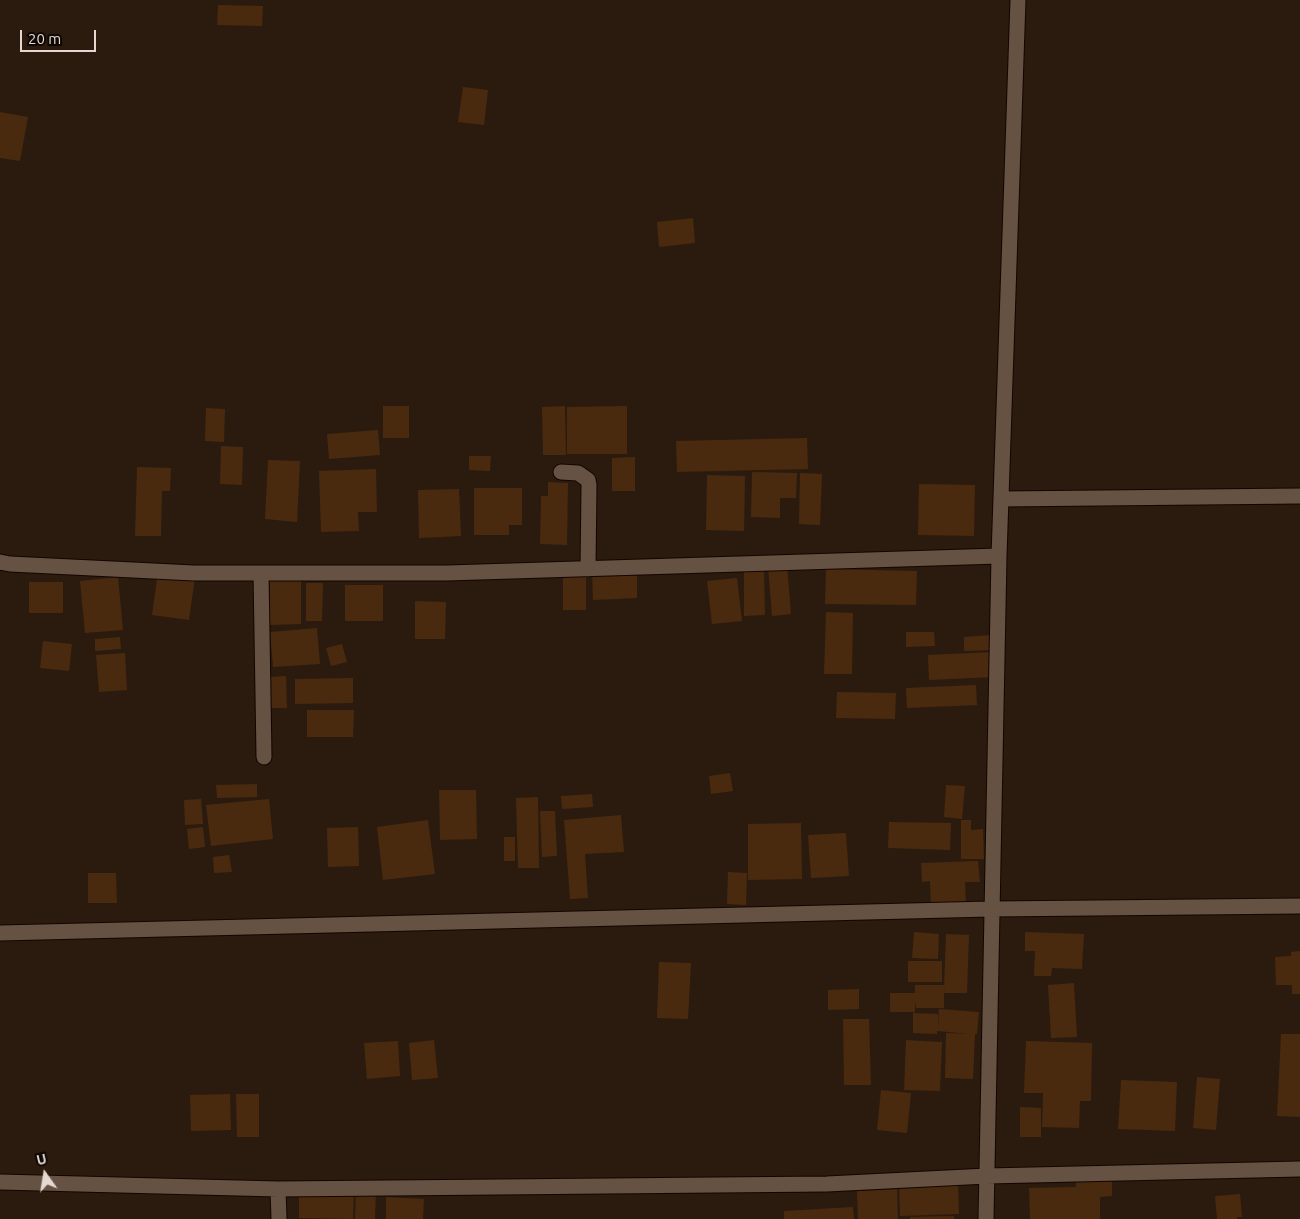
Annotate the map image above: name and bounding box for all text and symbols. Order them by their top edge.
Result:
scale bar [22,20,99,52]
text: 20 m [28,30,61,47]
north arrow [20,1149,70,1199]
text: U [35,1150,48,1168]

